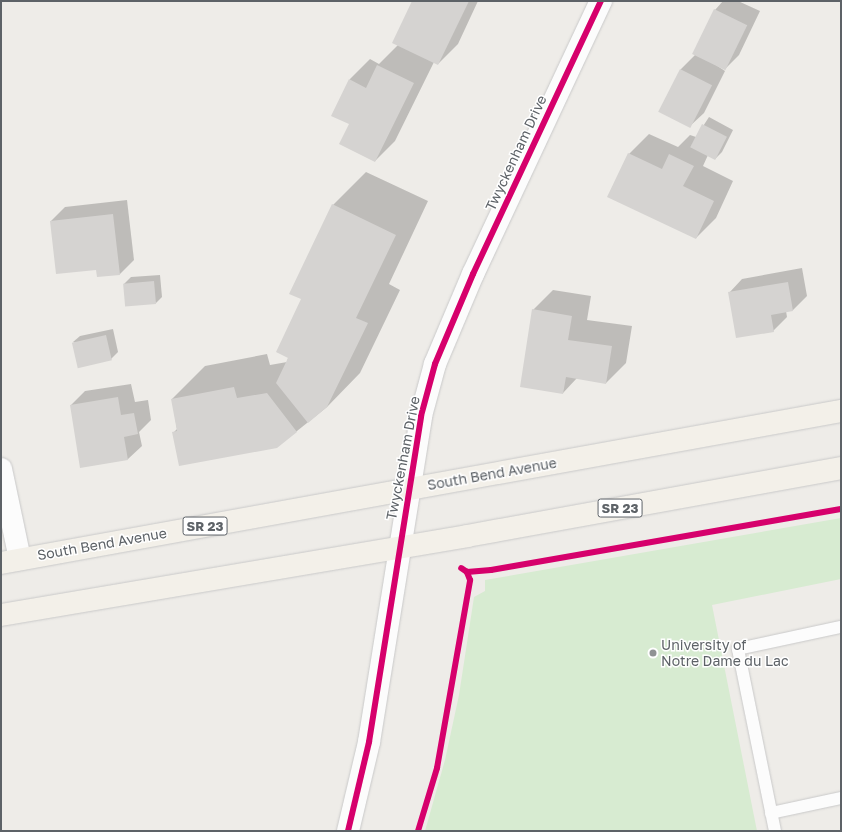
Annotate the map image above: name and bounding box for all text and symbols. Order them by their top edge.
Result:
street label: Twyckenham Drive [482,92,550,214]
street label: Twyckenham Drive [383,395,423,521]
street label: South Bend Avenue [426,454,558,494]
road number: SR 23 [597,497,643,519]
road number: SR 23 [182,515,228,537]
street label: South Bend Avenue [36,524,168,564]
place label: University of Notre Dame du Lac [661,637,789,670]
marker: University of Notre Dame du Lac [648,648,658,658]

